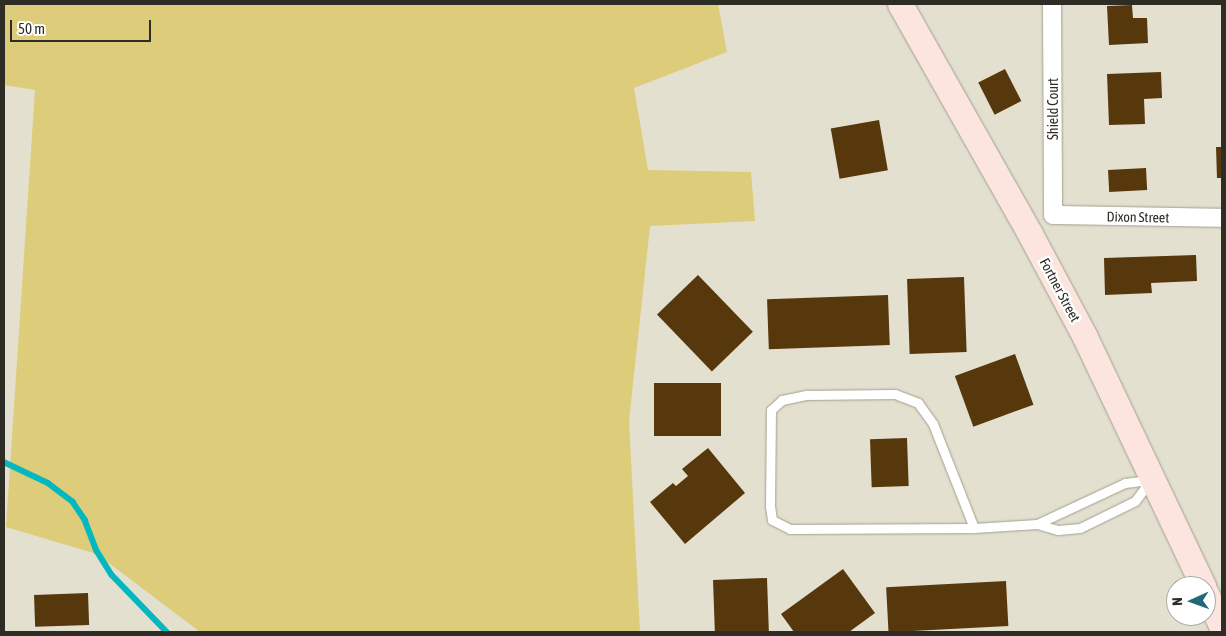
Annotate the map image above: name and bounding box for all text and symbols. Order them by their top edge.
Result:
scale bar [12,10,154,42]
text: 50 m [18,20,45,37]
street label: Shield Court [1045,78,1061,140]
street label: Dixon Street [1107,208,1169,226]
street label: Fortner Street [1036,255,1084,325]
north arrow [1166,576,1216,626]
text: N [1169,597,1185,606]

